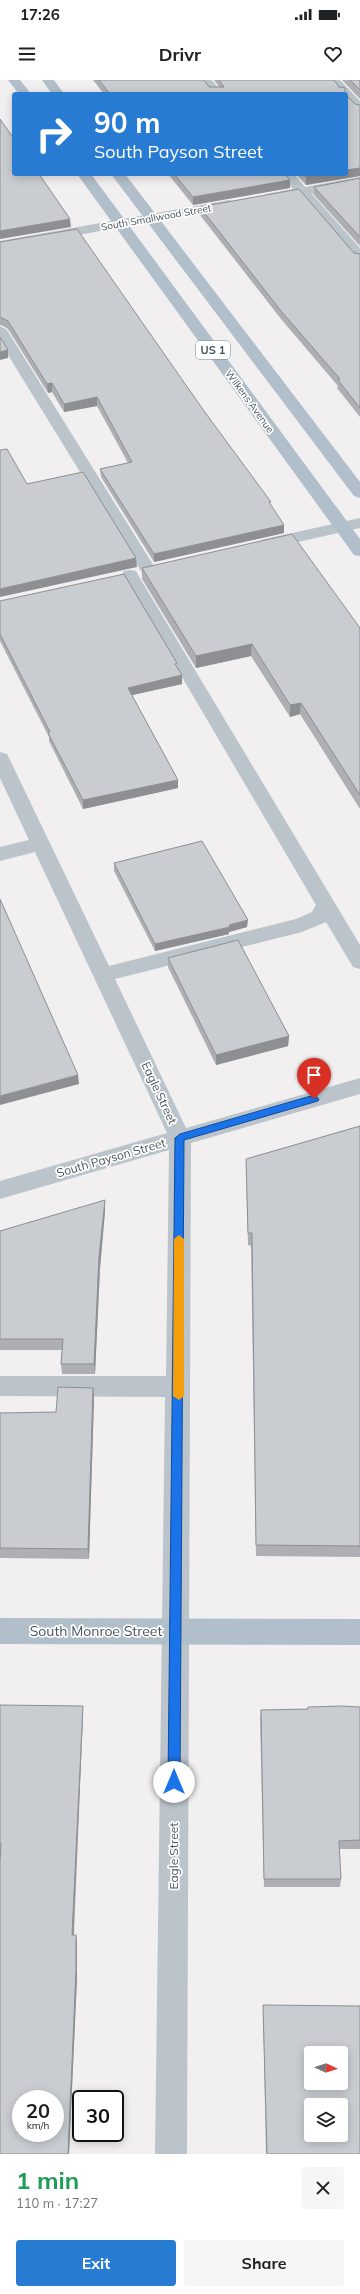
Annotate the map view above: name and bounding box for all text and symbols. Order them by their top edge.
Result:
text: 17:26 [20,5,60,24]
icon: menu [16,43,38,65]
text: Drivr [159,43,201,66]
icon: heart [322,43,344,65]
text: 90 m [94,105,160,140]
icon: right [28,108,80,160]
text: South Payson Street [94,140,263,163]
street label: South Smallwood Street [100,201,213,234]
road number: US 1 [196,341,230,359]
street label: Wilkens Avenue [222,367,277,435]
pin [297,1058,331,1099]
street label: Eagle Street [138,1059,180,1126]
icon: arrive [303,1064,325,1086]
street label: South Payson Street [55,1135,167,1180]
street label: South Monroe Street [30,1622,162,1640]
position arrow [153,1761,195,1803]
street label: Eagle Street [166,1822,181,1890]
north arrow [304,2046,348,2090]
map controls [304,2046,348,2142]
speed limit sign: 30 [72,2090,124,2142]
text: 20 [26,2098,50,2123]
button: layers [304,2098,348,2142]
text: km/h [27,2119,49,2132]
text: 1 min [16,2165,79,2195]
button: close [302,2167,344,2209]
text: 110 m · 17:27 [16,2195,98,2211]
button: Exit [16,2240,176,2286]
button: Share [184,2240,344,2286]

